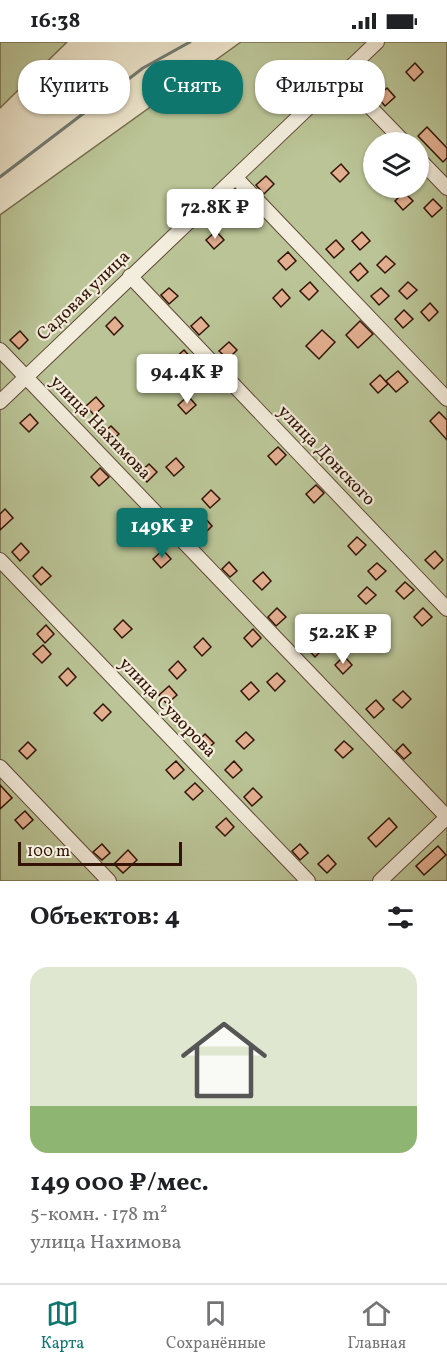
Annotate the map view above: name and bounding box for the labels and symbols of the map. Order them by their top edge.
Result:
pin: 72.8K ₽ [160,189,270,240]
street label: Садовая улица [32,245,136,347]
pin: 94.4K ₽ [132,354,242,405]
street label: улица Нахимова [44,370,156,486]
street label: улица Донского [271,400,381,512]
pin: 149K ₽ [113,508,211,559]
pin: 52.2K ₽ [288,614,398,665]
street label: улица Суворова [112,652,222,764]
scale bar [18,839,182,866]

